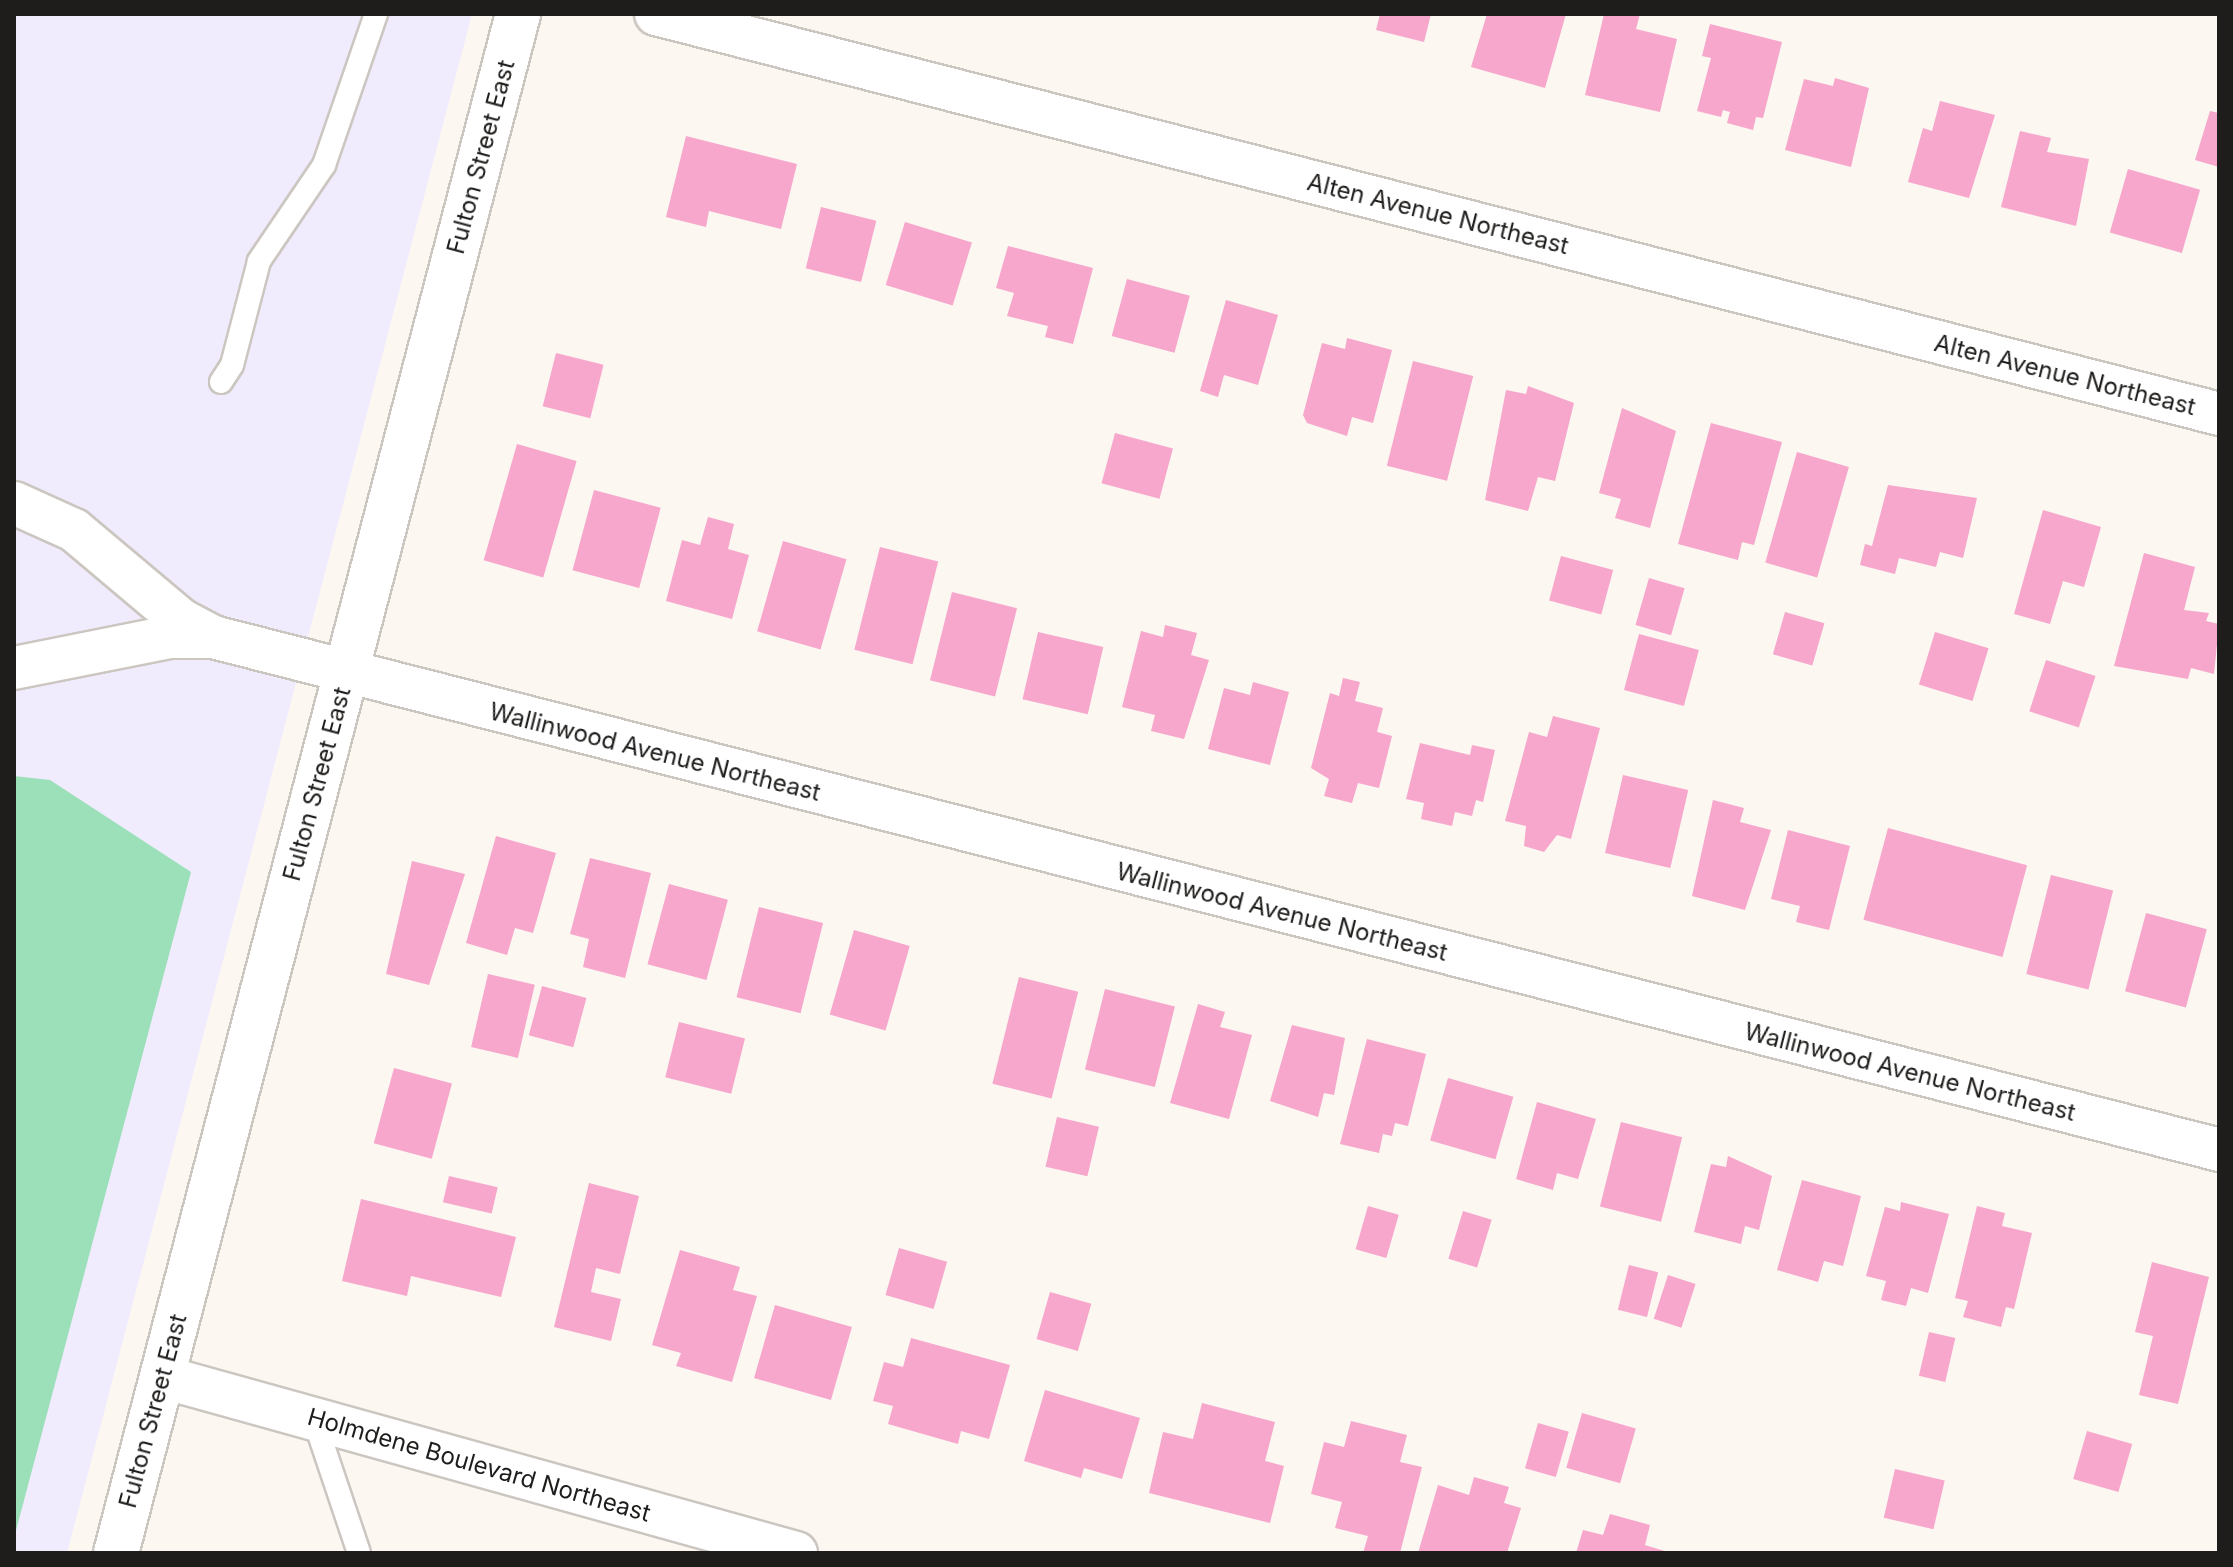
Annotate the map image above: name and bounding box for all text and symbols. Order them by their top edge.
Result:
street label: Fulton Street East [441,57,521,257]
street label: Alten Avenue Northeast [1304,168,1572,260]
street label: Alten Avenue Northeast [1931,329,2199,421]
street label: Fulton Street East [277,684,357,884]
street label: Wallinwood Avenue Northeast [486,697,824,807]
street label: Wallinwood Avenue Northeast [1113,857,1451,967]
street label: Wallinwood Avenue Northeast [1741,1017,2079,1127]
street label: Fulton Street East [113,1311,193,1511]
street label: Holmdene Boulevard Northeast [304,1402,654,1528]

